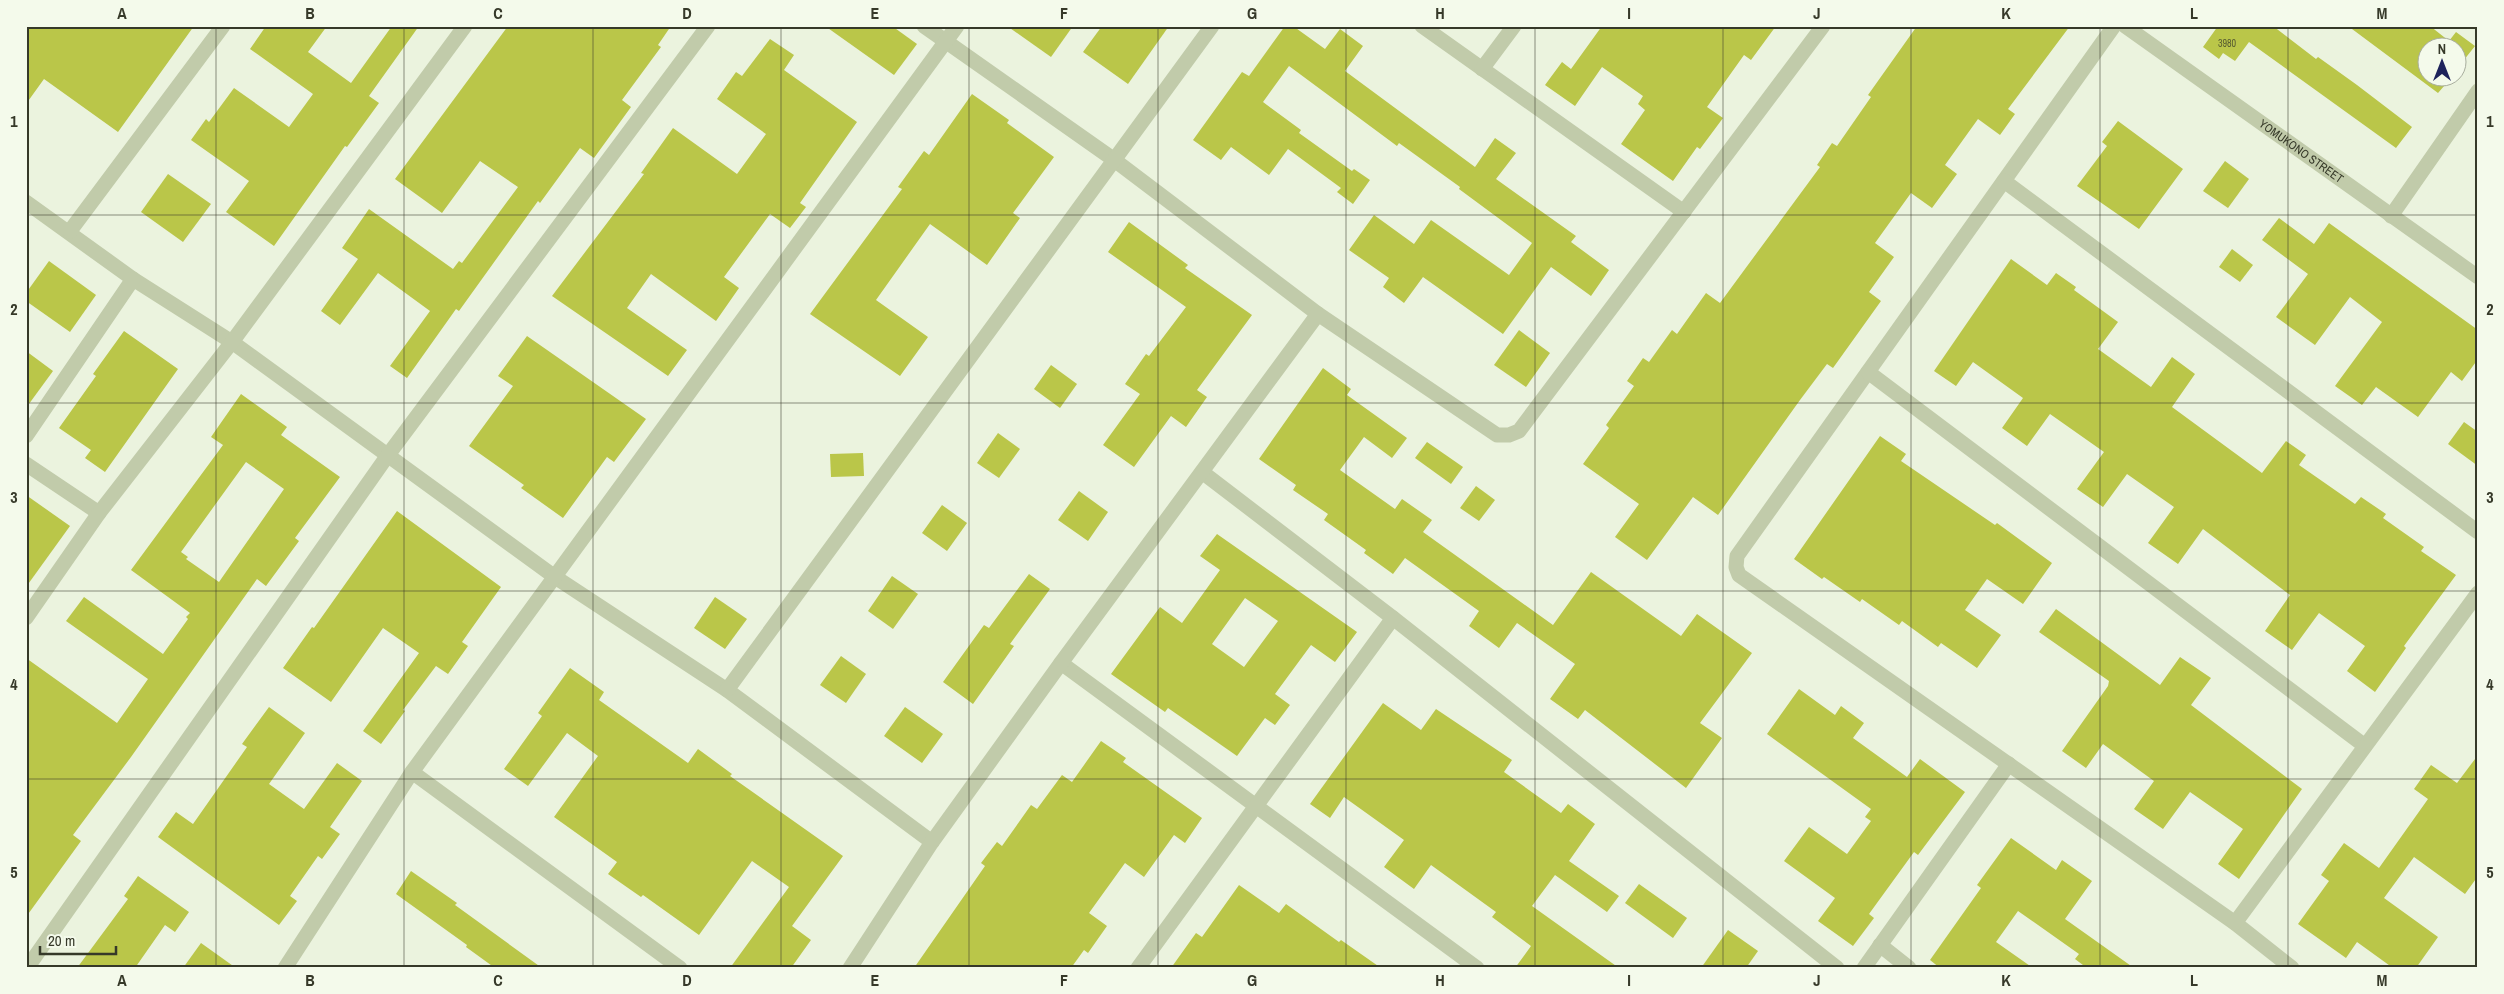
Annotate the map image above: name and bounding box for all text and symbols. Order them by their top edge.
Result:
text: A [117,2,127,24]
text: B [305,2,315,24]
text: C [493,2,503,24]
text: D [682,2,692,24]
text: E [871,2,880,24]
text: F [1060,2,1068,24]
text: G [1247,2,1257,24]
text: H [1435,2,1445,24]
text: I [1627,2,1631,24]
text: J [1813,2,1821,24]
text: K [2001,2,2011,24]
text: L [2190,2,2198,24]
text: M [2377,2,2388,24]
house number: 3980 [2218,37,2237,50]
north arrow [2416,38,2466,88]
text: N [2438,40,2446,58]
text: 1 [10,110,18,132]
text: 1 [2486,110,2494,132]
street label: YOMUKONO STREET [2256,116,2346,187]
text: 2 [10,298,18,320]
text: 2 [2486,298,2494,320]
text: 3 [10,486,18,508]
text: 3 [2486,486,2494,508]
text: 4 [10,673,18,695]
text: 4 [2486,673,2494,695]
text: 5 [10,861,18,883]
text: 5 [2486,861,2494,883]
scale bar [40,924,116,956]
text: 20 m [48,930,75,951]
text: A [117,969,127,991]
text: B [305,969,315,991]
text: C [493,969,503,991]
text: D [682,969,692,991]
text: E [871,969,880,991]
text: F [1060,969,1068,991]
text: G [1247,969,1257,991]
text: H [1435,969,1445,991]
text: I [1627,969,1631,991]
text: J [1813,969,1821,991]
text: K [2001,969,2011,991]
text: L [2190,969,2198,991]
text: M [2377,969,2388,991]

